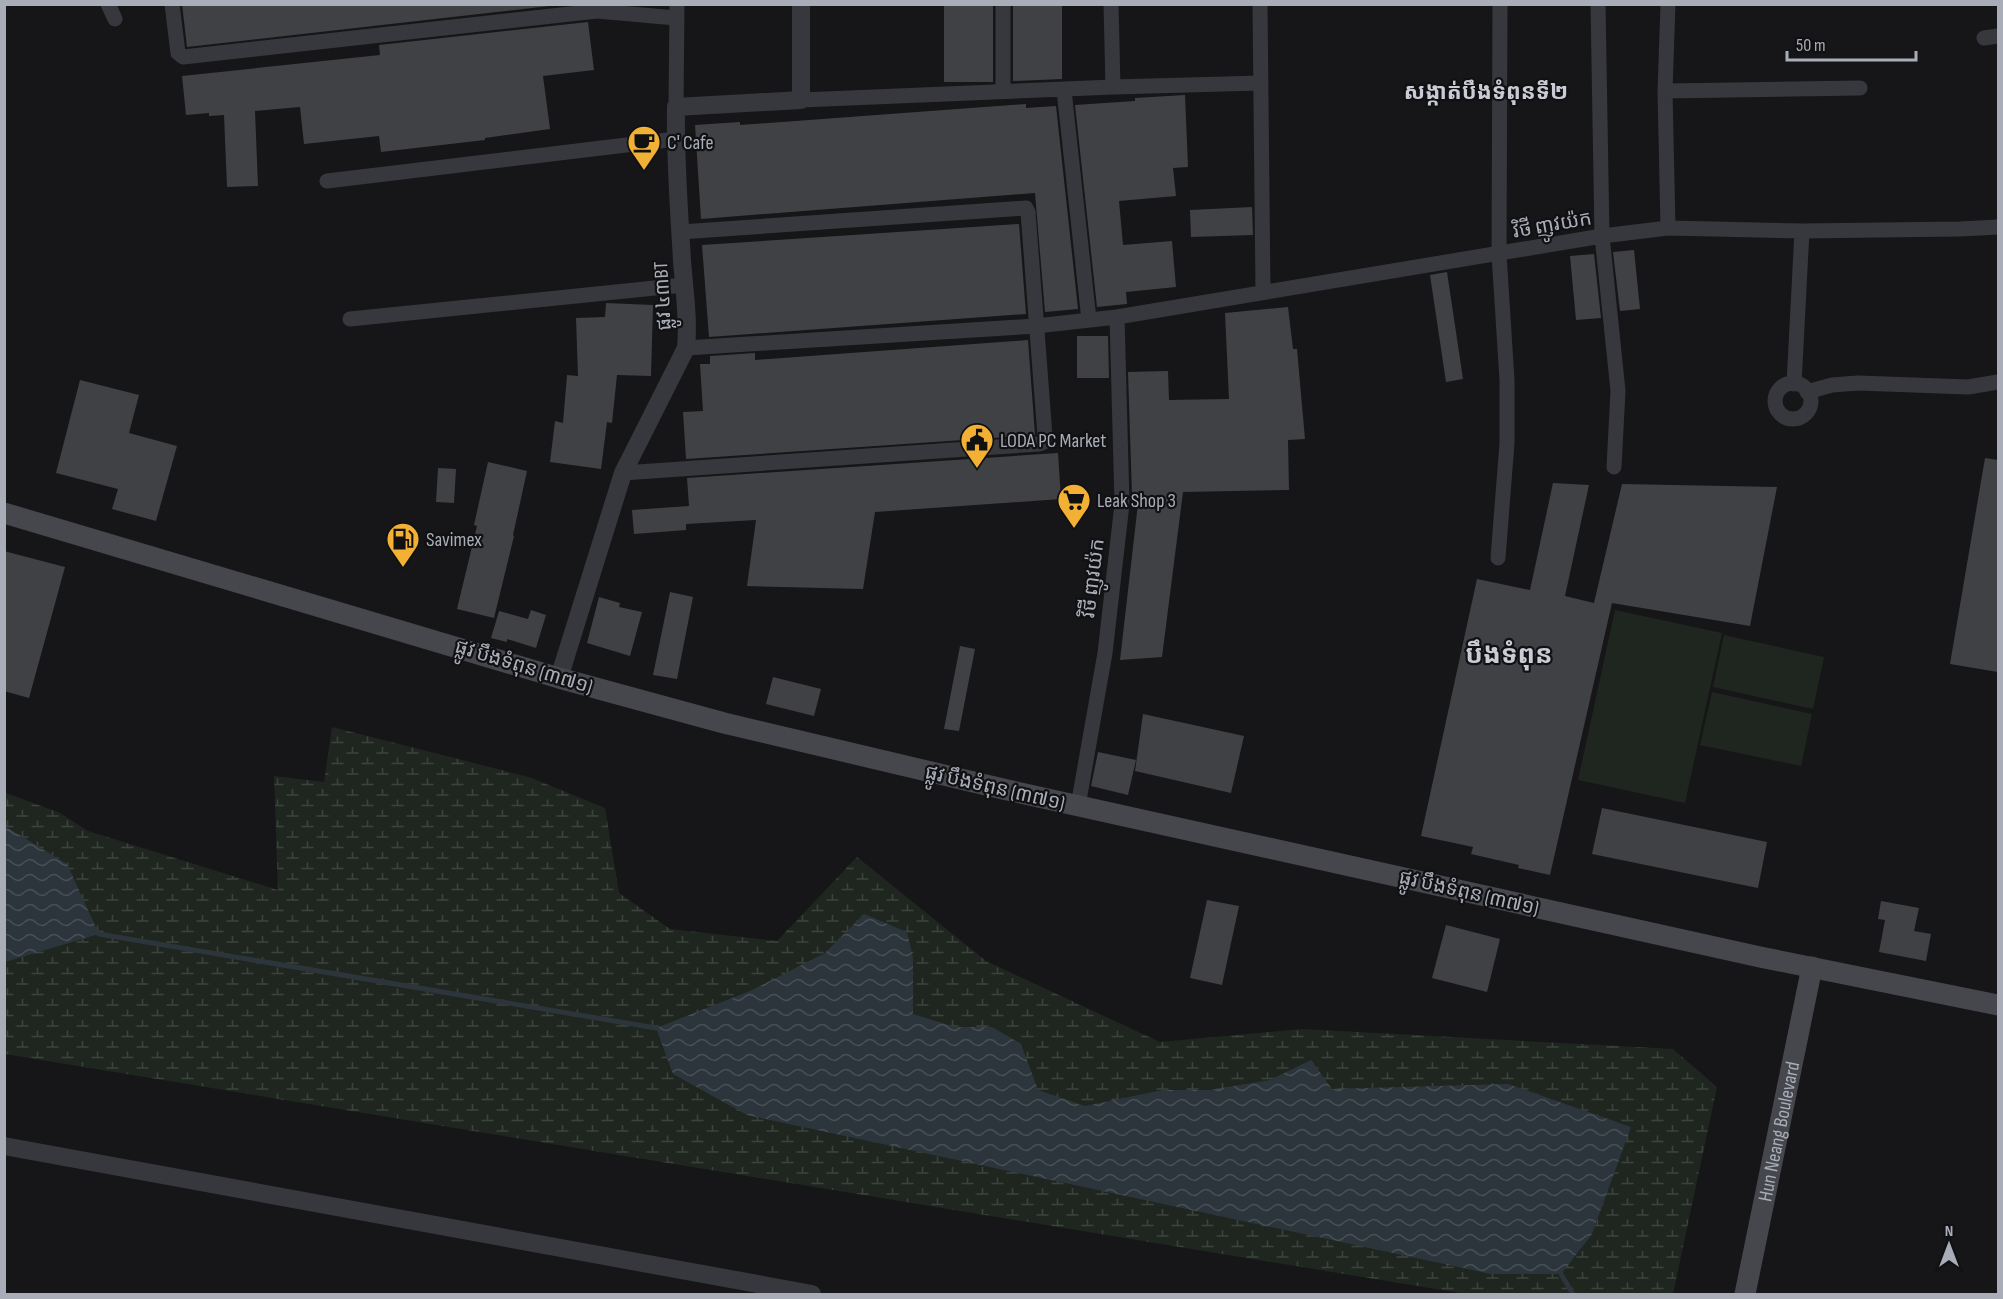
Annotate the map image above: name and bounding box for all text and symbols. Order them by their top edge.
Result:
scale bar [1787,24,1916,62]
text: 50 m [1796,35,1826,56]
district label: សង្កាត់បឹងទំពុនទី២ [1404,79,1568,106]
cafe icon: C' Cafe [626,124,662,171]
place label: C' Cafe [667,131,713,155]
street label: វិថី ញូវយ៉ក [1510,205,1594,249]
street label: ផ្លូវ ៤៣BT [649,260,683,331]
public building icon: LODA PC Market [959,422,995,469]
place label: LODA PC Market [1000,429,1106,453]
supermarket icon: Leak Shop 3 [1056,482,1092,529]
place label: Leak Shop 3 [1097,489,1176,513]
fuel station icon: Savimex [385,521,421,568]
place label: Savimex [426,528,482,552]
street label: វិថី ញូវយ៉ក [1075,537,1115,620]
street label: ផ្លូវ បឹងទំពុន (៣៧១) [450,634,596,705]
district label: បឹងទំពុន [1465,639,1553,671]
street label: ផ្លូវ បឹងទំពុន (៣៧១) [921,760,1067,821]
street label: ផ្លូវ បឹងទំពុន (៣៧១) [1395,865,1541,926]
street label: Hun Neang Boulevard [1753,1060,1805,1204]
north arrow [1919,1215,1979,1275]
text: N [1945,1222,1953,1241]

